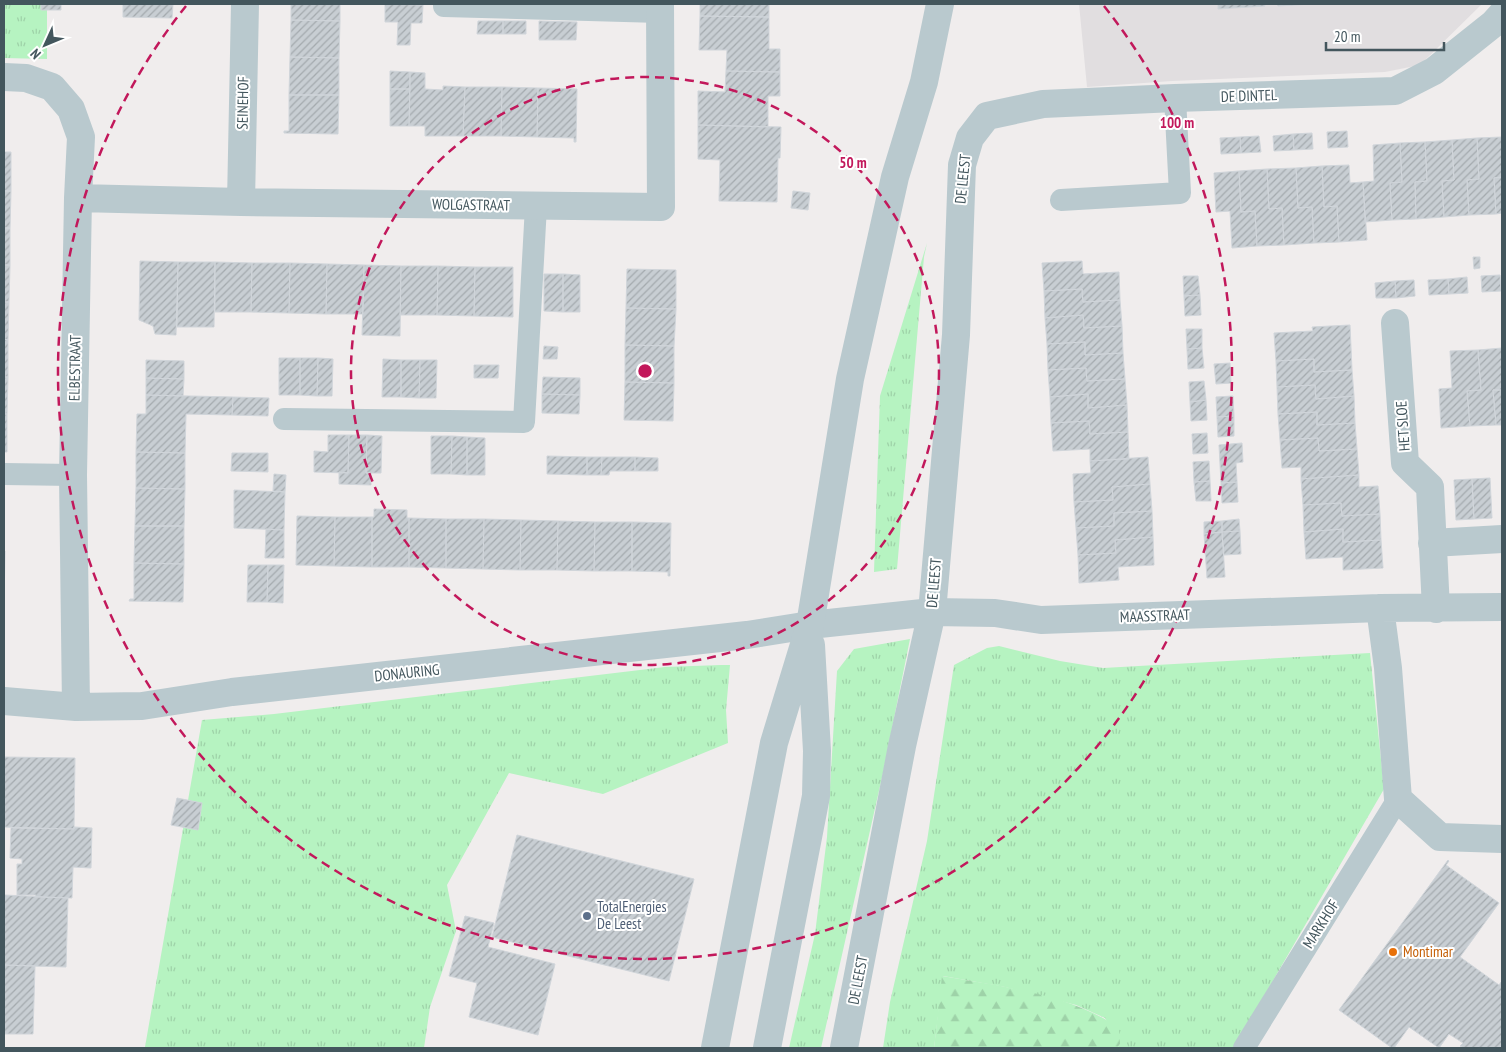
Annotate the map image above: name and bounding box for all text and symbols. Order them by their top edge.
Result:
north arrow [20,20,70,70]
scale bar [1326,20,1444,52]
text: 20 m [1334,27,1360,46]
text: N [27,45,45,63]
street label: SEINEHOF [233,76,252,130]
street label: DE DINTEL [1221,85,1278,106]
text: 100 m [1160,113,1194,132]
text: 50 m [839,153,867,172]
street label: DE LEEST [950,153,975,205]
street label: WOLGASTRAAT [432,194,510,215]
street label: ELBESTRAAT [64,334,85,401]
centre of rings [636,362,654,380]
street label: HET SLOE [1391,400,1414,452]
street label: DE LEEST [922,557,945,609]
street label: MAASSTRAAT [1120,605,1191,626]
street label: DONAURING [374,660,440,685]
street label: MARKHOF [1298,896,1343,952]
place label: TotalEnergies De Leest [597,897,667,933]
marker: TotalEnergies De Leest [581,910,593,922]
place label: Montimar [1403,942,1454,961]
marker: Montimar [1387,946,1399,958]
street label: DE LEEST [843,953,872,1006]

